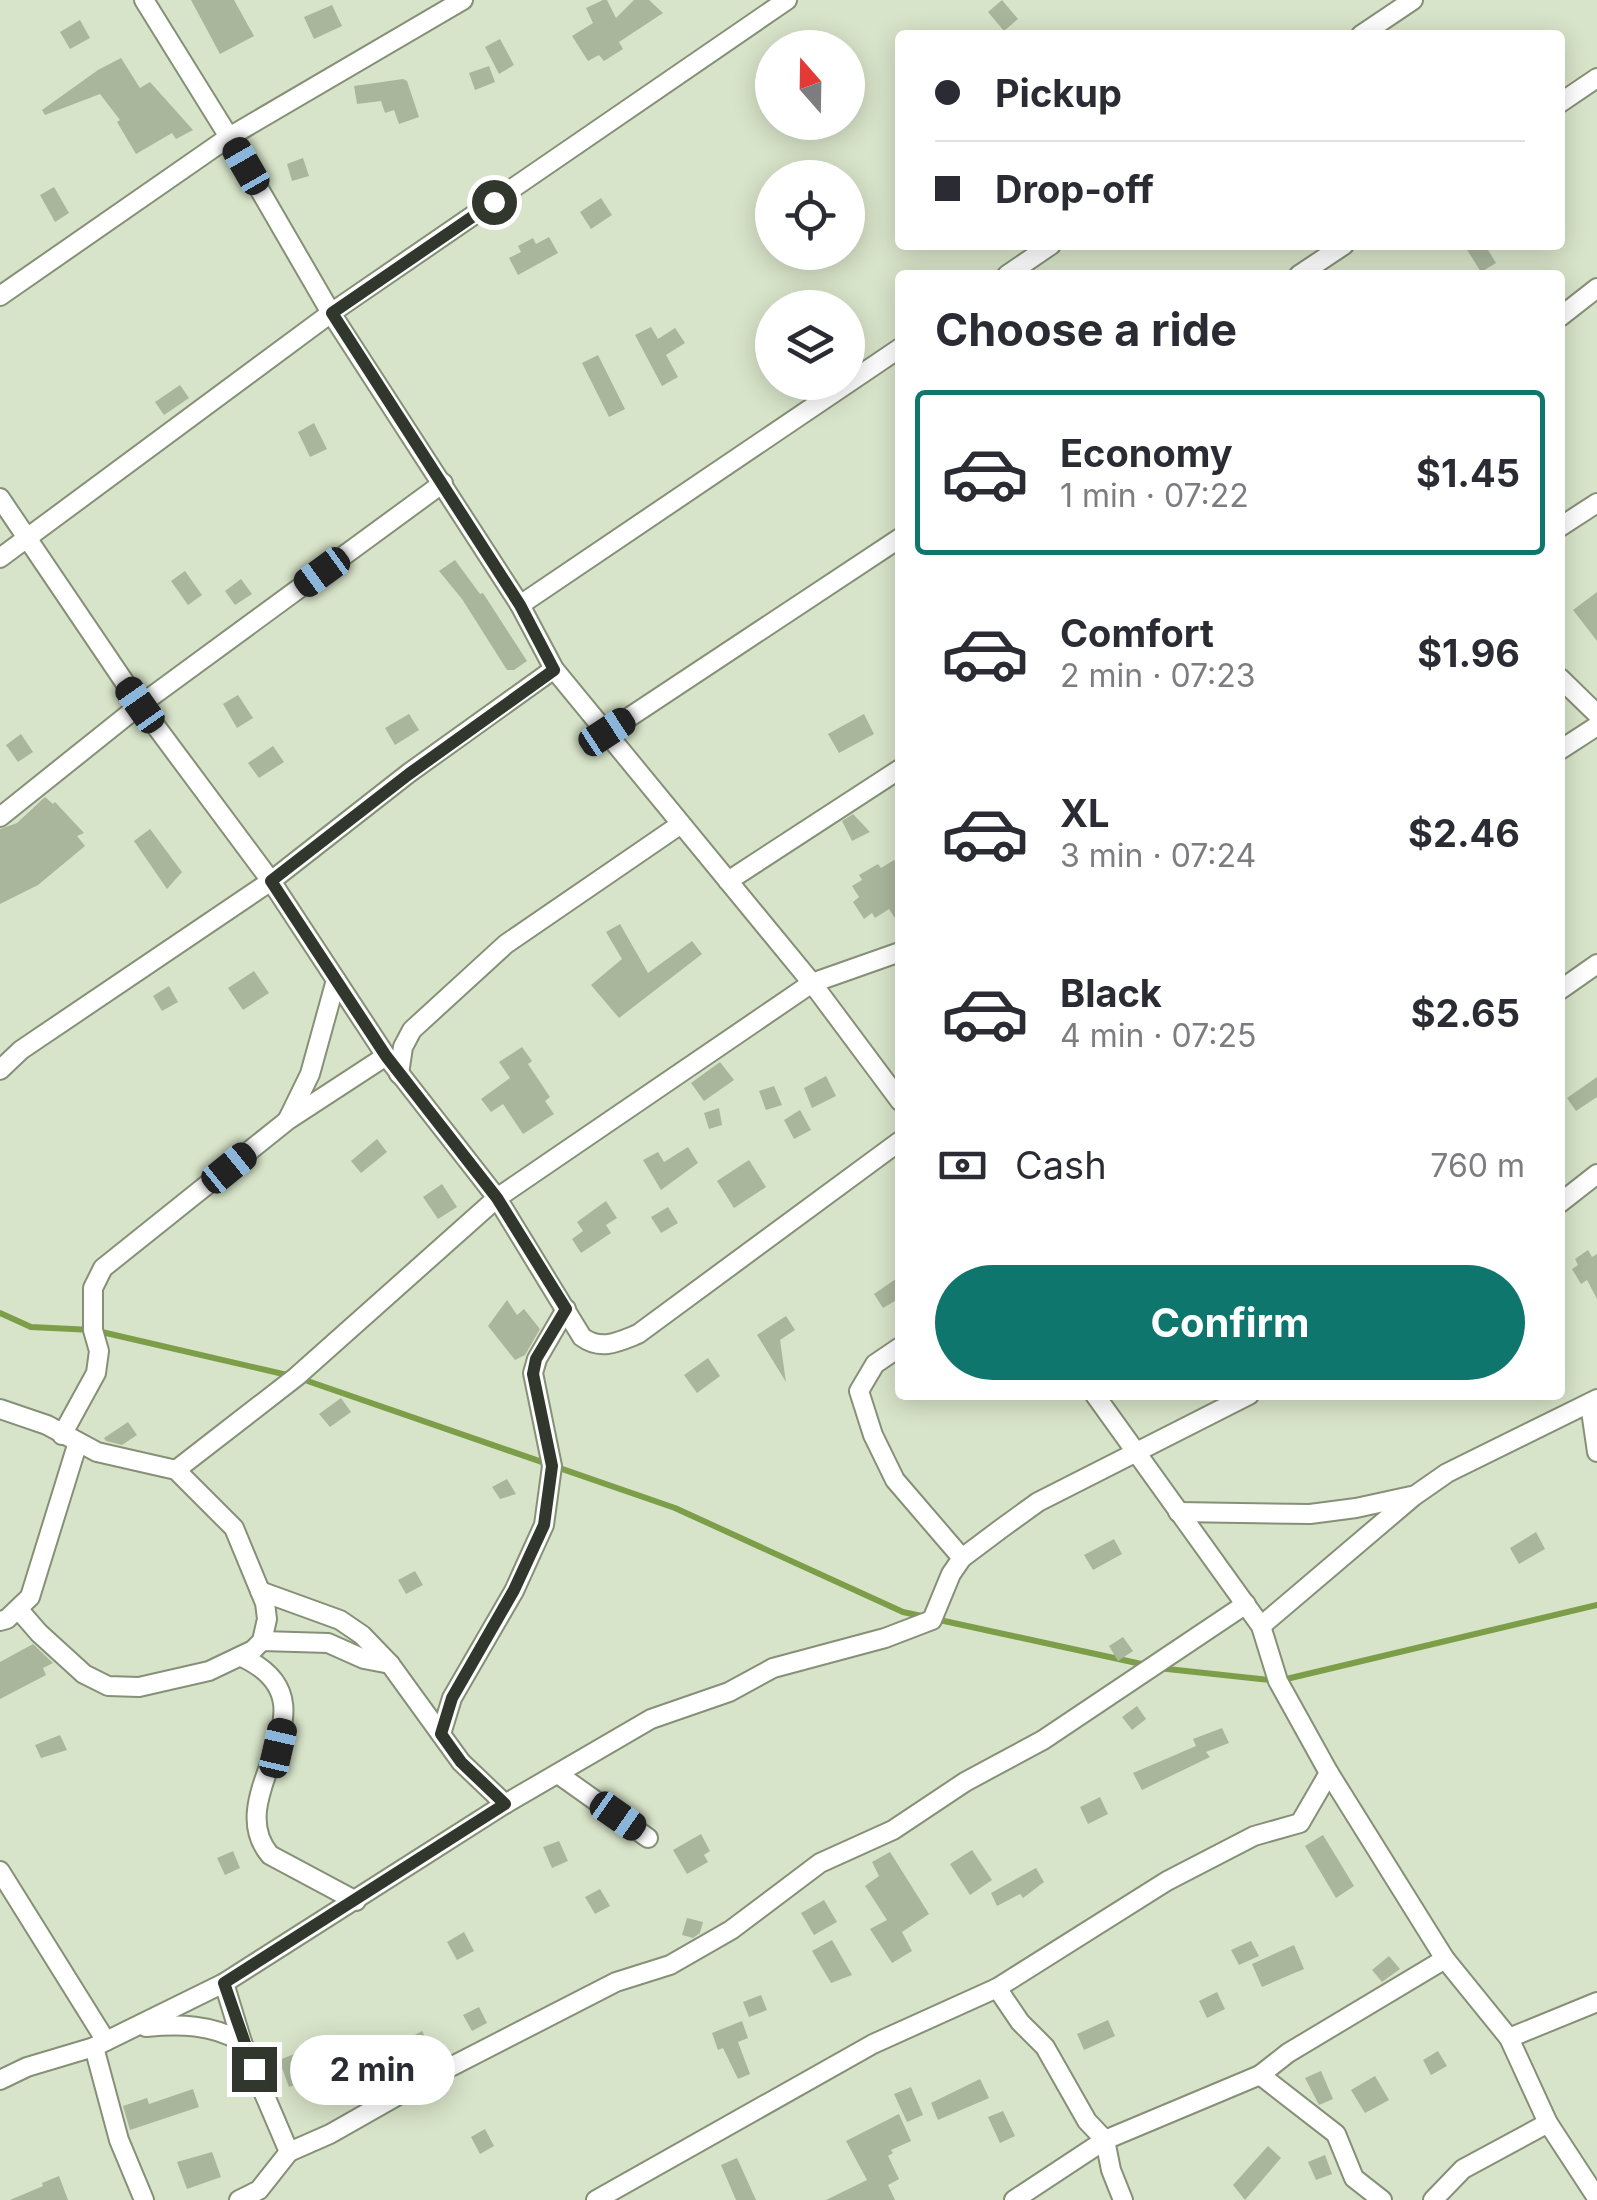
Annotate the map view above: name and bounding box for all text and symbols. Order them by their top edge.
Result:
north arrow [755,30,865,140]
map controls [755,30,865,400]
text: Pickup [995,70,1122,116]
car [218,133,274,199]
button: locate [755,160,865,270]
text: Drop-off [995,166,1154,212]
route start [472,180,517,225]
button: layers [755,290,865,400]
text: Choose a ride [935,302,1237,357]
icon: car [940,428,1030,518]
text: Economy [1060,430,1233,476]
text: $1.45 [1416,450,1520,496]
text: 1 min · 07:22 [1060,476,1249,515]
car [289,542,355,602]
icon: car [940,608,1030,698]
text: Comfort [1060,610,1214,656]
text: $1.96 [1417,630,1520,676]
text: 2 min · 07:23 [1060,656,1256,695]
car [111,672,169,738]
car [574,703,640,761]
icon: car [940,788,1030,878]
text: XL [1060,790,1110,836]
text: $2.46 [1408,810,1520,856]
text: 3 min · 07:24 [1060,836,1256,875]
icon: car [940,968,1030,1058]
text: Black [1060,970,1162,1016]
text: $2.65 [1411,990,1520,1036]
text: 4 min · 07:25 [1060,1016,1256,1055]
car [196,1137,262,1199]
icon: cash [935,1138,990,1193]
text: Cash [1015,1142,1107,1188]
text: 760 m [1430,1146,1525,1185]
button: Confirm [935,1265,1525,1380]
car [257,1715,299,1781]
car [585,1787,651,1845]
callout: 2 min [289,2034,454,2104]
route end [232,2047,277,2092]
text: 2 min [330,2050,415,2089]

